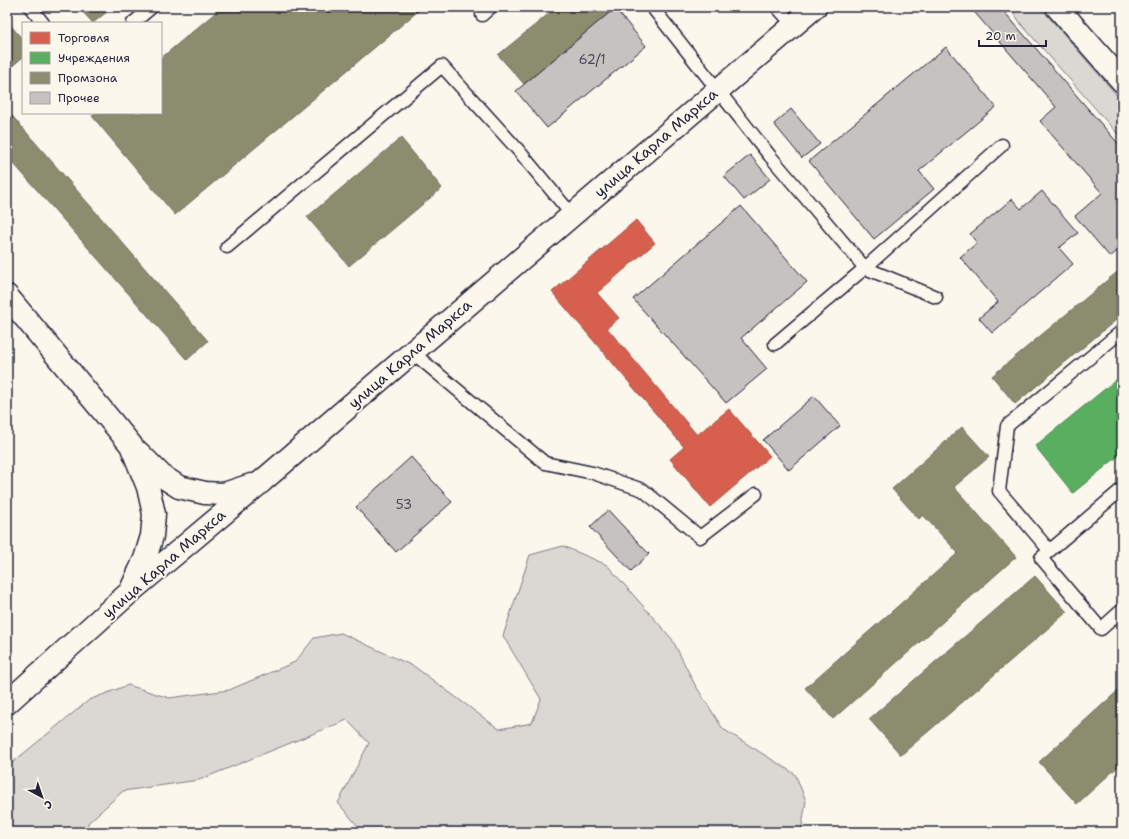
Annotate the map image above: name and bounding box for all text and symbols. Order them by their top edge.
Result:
legend [22,22,162,114]
scale bar [979,22,1046,48]
text: 20 m [985,28,1016,44]
text: Торговля [58,30,110,46]
text: Учреждения [58,50,130,66]
house number: 62/1 [578,51,606,68]
text: Промзона [58,70,118,86]
street label: улица Карла Маркса [590,84,722,202]
text: Прочее [58,90,100,106]
street label: улица Карла Маркса [344,295,476,413]
house number: 53 [396,496,412,513]
street label: улица Карла Маркса [98,505,230,623]
north arrow [22,777,62,817]
text: С [41,796,56,812]

